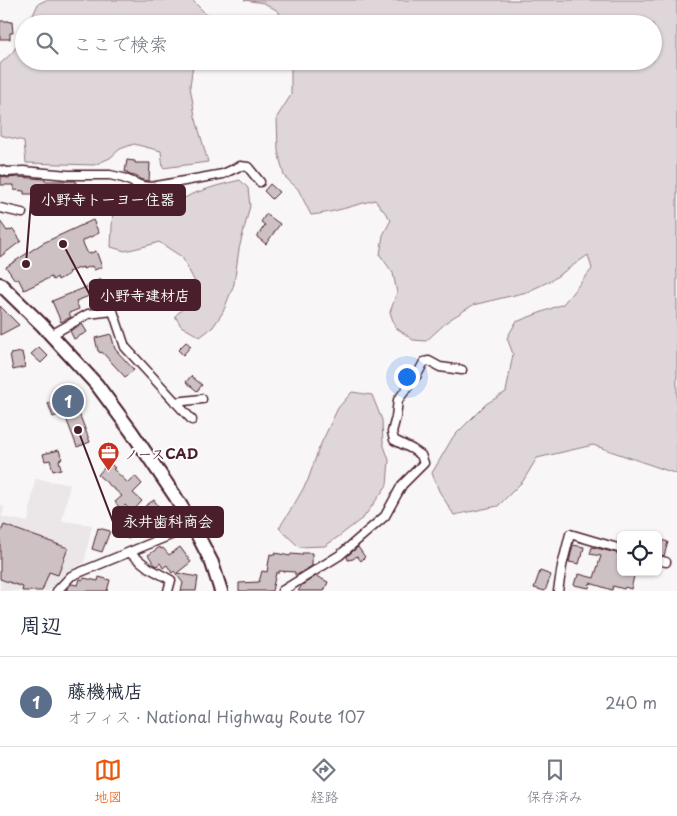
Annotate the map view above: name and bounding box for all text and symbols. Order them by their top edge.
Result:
search box [15,15,662,70]
icon: search [33,29,61,57]
text: ここで検索 [73,29,168,57]
callout: 小野寺トーヨー住器 [31,185,185,215]
text: 小野寺トーヨー住器 [41,187,175,210]
callout: 小野寺建材店 [90,280,200,310]
text: 小野寺建材店 [100,283,190,306]
your location [394,364,420,390]
pin: 1 [52,382,84,420]
office icon: ノースCAD [96,441,120,472]
place label: ノースCAD [124,443,199,464]
callout: 永井歯科商会 [113,507,223,537]
text: 永井歯科商会 [123,509,213,532]
map controls [617,531,662,576]
button: locate [617,531,662,576]
text: 周辺 [20,608,62,640]
text: 藤機械店 [67,676,143,704]
text: 1 [32,690,40,714]
text: 240 m [605,690,657,714]
text: オフィス · National Highway Route 107 [67,704,365,728]
tab: 地図 [94,756,122,807]
tab: 経路 [310,756,338,807]
tab: 保存済み [527,756,583,807]

